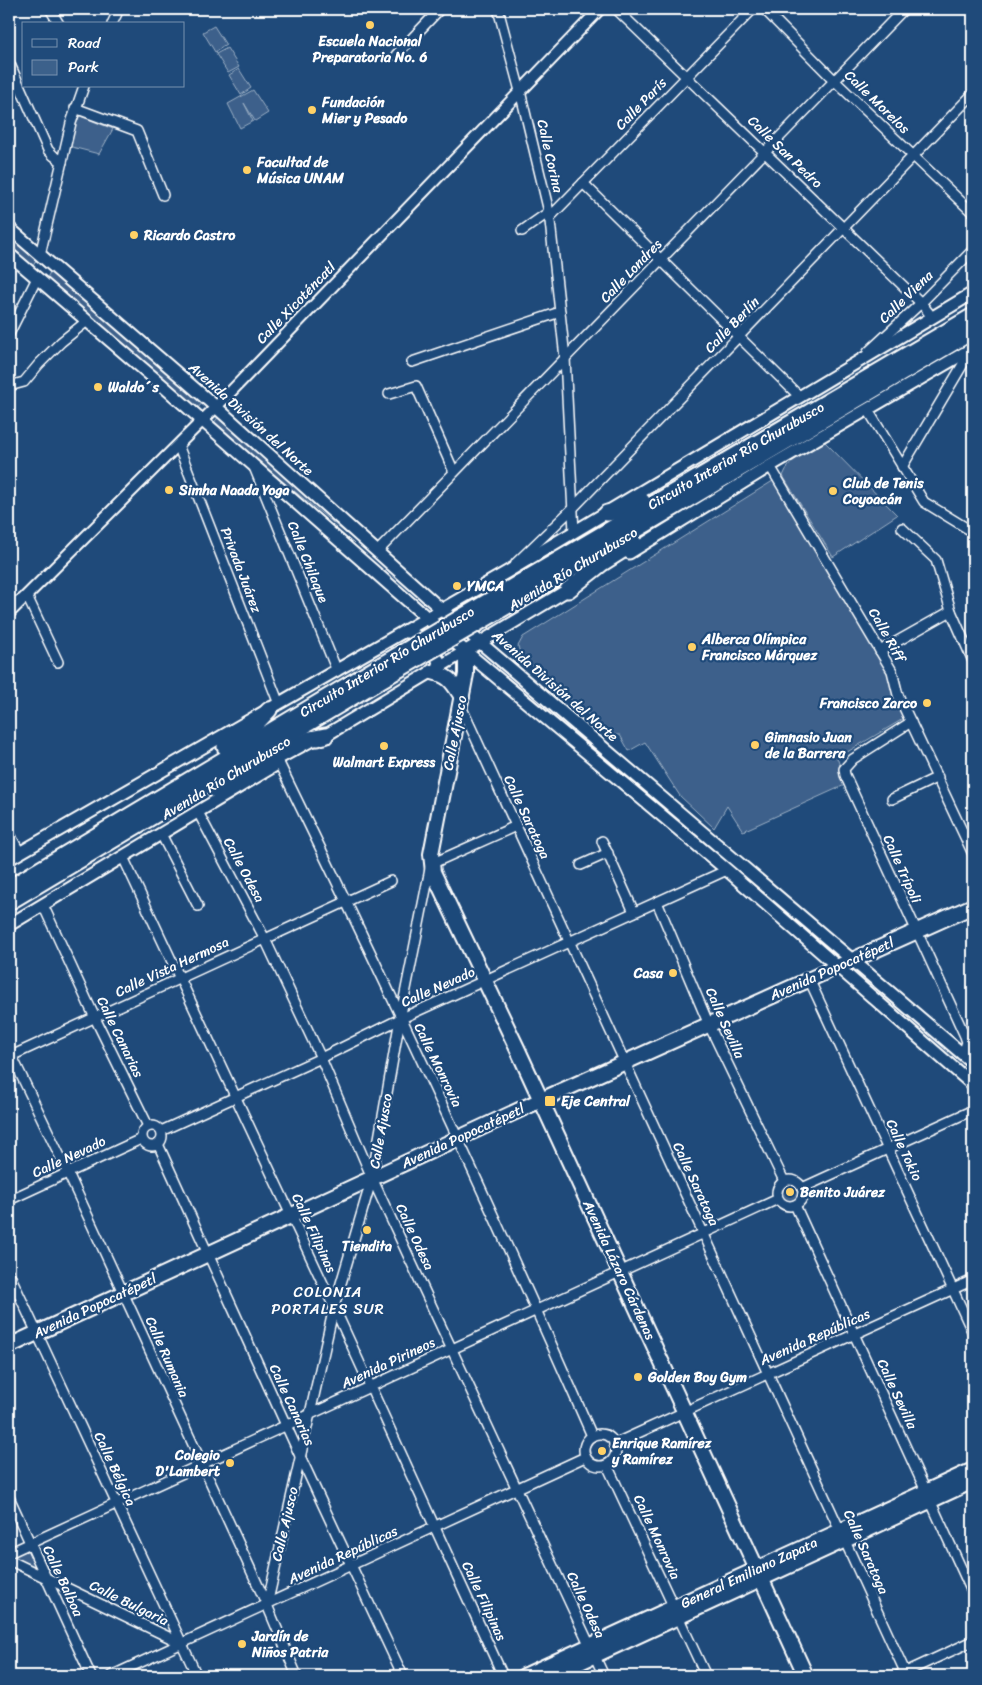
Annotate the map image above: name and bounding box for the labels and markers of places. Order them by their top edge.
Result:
marker: Escuela Nacional Preparatoria No. 6 [364,19,376,31]
place label: Escuela Nacional Preparatoria No. 6 [313,29,427,70]
place label: Fundación Mier y Pesado [321,90,408,131]
marker: Fundación Mier y Pesado [306,104,318,116]
place label: Facultad de Música UNAM [256,150,345,191]
marker: Facultad de Música UNAM [241,164,253,176]
place label: Ricardo Castro [143,223,236,248]
marker: Ricardo Castro [128,229,140,241]
place label: Waldo´s [108,375,159,400]
marker: Waldo´s [92,381,104,393]
place label: Club de Tenis Coyoacán [842,471,924,512]
place label: Simha Naada Yoga [178,478,289,503]
marker: Simha Naada Yoga [163,484,175,496]
marker: Club de Tenis Coyoacán [827,485,839,497]
place label: YMCA [467,574,504,599]
marker: YMCA [451,580,463,592]
place label: Alberca Olímpica Francisco Márquez [701,627,818,668]
marker: Alberca Olímpica Francisco Márquez [686,641,698,653]
place label: Francisco Zarco [819,691,918,716]
marker: Francisco Zarco [921,697,933,709]
place label: Gimnasio Juan de la Barrera [764,725,852,766]
marker: Gimnasio Juan de la Barrera [749,739,761,751]
marker: Walmart Express [378,740,390,752]
place label: Walmart Express [333,750,436,775]
place label: Casa [633,961,664,986]
marker: Casa [667,967,679,979]
place label: Eje Central [561,1089,631,1114]
marker: Eje Central [543,1094,557,1108]
place label: Benito Juárez [800,1180,886,1205]
marker: Benito Juárez [784,1186,796,1198]
marker: Tiendita [361,1224,373,1236]
place label: Tiendita [342,1234,392,1259]
place label: Golden Boy Gym [647,1365,747,1390]
marker: Golden Boy Gym [632,1371,644,1383]
place label: Enrique Ramírez y Ramírez [611,1431,712,1472]
place label: Colegio D'Lambert [156,1443,221,1484]
marker: Enrique Ramírez y Ramírez [596,1445,608,1457]
marker: Colegio D'Lambert [224,1457,236,1469]
place label: Jardín de Niños Patria [251,1624,329,1665]
marker: Jardín de Niños Patria [236,1638,248,1650]

